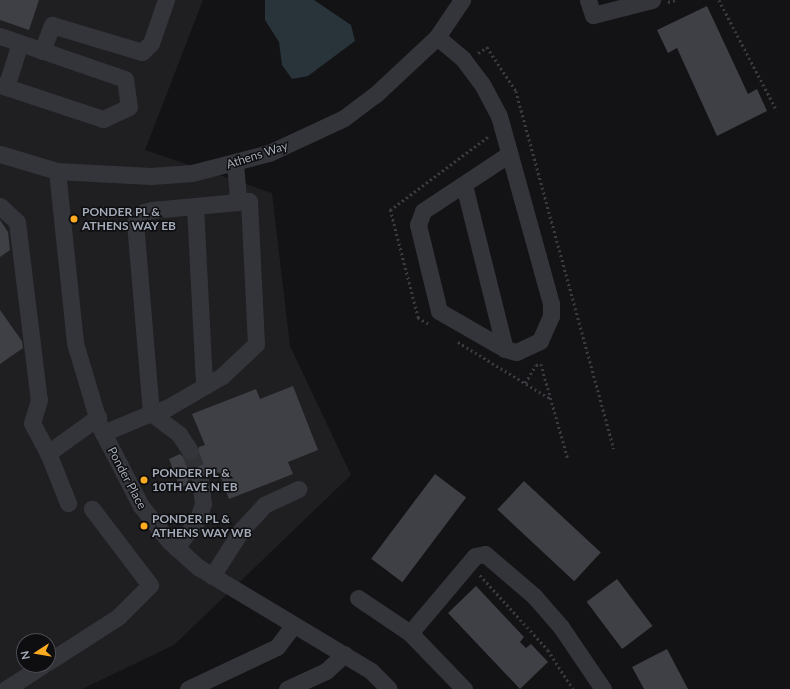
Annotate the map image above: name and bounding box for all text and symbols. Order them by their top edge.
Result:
street label: Athens Way [224,138,290,172]
place label: PONDER PL & ATHENS WAY EB [82,205,177,233]
marker: PONDER PL & ATHENS WAY EB [69,214,79,224]
street label: Ponder Place [104,444,150,512]
place label: PONDER PL & 10TH AVE N EB [152,466,238,494]
marker: PONDER PL & 10TH AVE N EB [139,475,149,485]
place label: PONDER PL & ATHENS WAY WB [152,512,252,540]
marker: PONDER PL & ATHENS WAY WB [139,521,149,531]
north arrow [16,633,56,673]
text: N [18,650,32,661]

